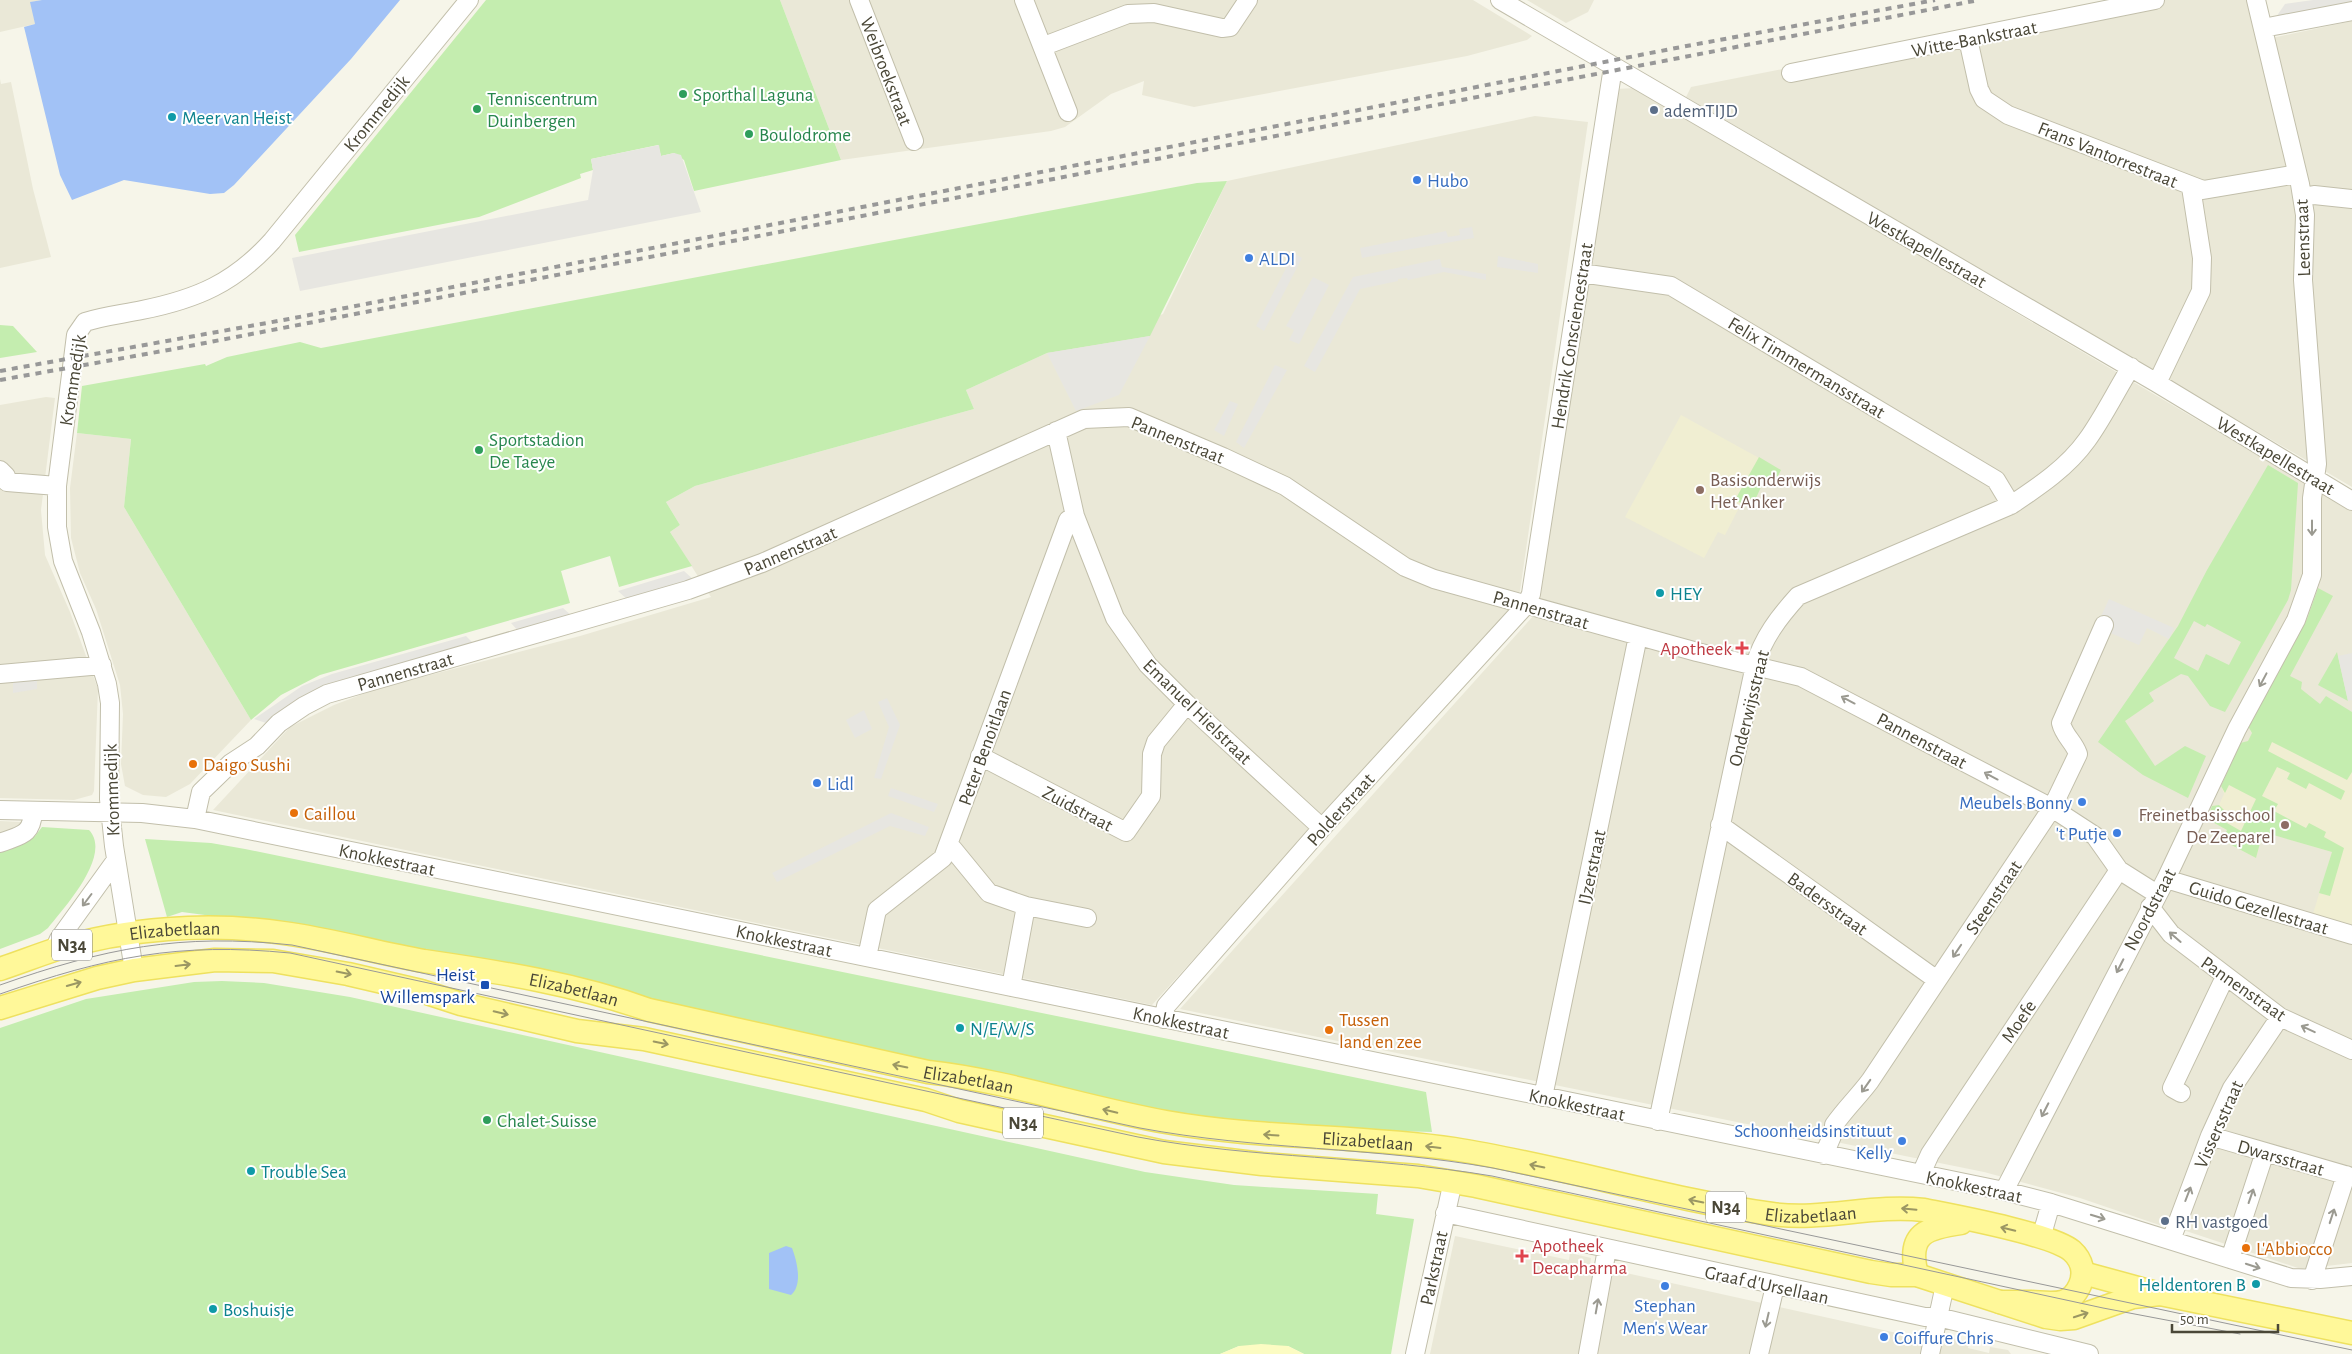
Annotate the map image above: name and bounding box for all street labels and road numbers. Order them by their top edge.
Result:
street label: Weibroekstraat [856,15,915,128]
street label: Witte-Bankstraat [1910,18,2039,61]
street label: Krommedijk [341,72,414,156]
street label: Frans Vantorrestraat [2035,119,2180,192]
street label: Leenstraat [2293,199,2314,277]
street label: Westkapellestraat [1863,209,1989,292]
street label: Hendrik Consciencestraat [1548,242,1597,431]
street label: Felix Timmermansstraat [1724,314,1888,423]
street label: Krommedijk [57,333,90,427]
street label: Pannenstraat [1128,413,1227,468]
street label: Westkapellestraat [2213,414,2338,499]
street label: Pannenstraat [741,523,840,579]
street label: Pannenstraat [1491,588,1591,633]
street label: Onderwijsstraat [1726,648,1773,768]
street label: Pannenstraat [355,650,455,695]
street label: Emanuel Hielstraat [1139,656,1255,768]
street label: Peter Benoitlaan [956,687,1015,808]
street label: Pannenstraat [1873,710,1969,773]
street label: Krommedijk [101,743,124,837]
street label: Polderstraat [1304,770,1378,850]
street label: Zuidstraat [1039,783,1116,836]
street label: IJzerstraat [1575,828,1610,907]
street label: Knokkestraat [337,841,436,880]
street label: Steenstraat [1963,857,2026,938]
street label: Noordstraat [2121,866,2180,954]
street label: Badersstraat [1784,869,1870,939]
street label: Guido Gezellestraat [2187,878,2330,939]
street label: Elizabetlaan [128,920,221,944]
street label: Knokkestraat [734,922,833,961]
road number: N34 [52,930,92,960]
street label: Pannenstraat [2197,953,2289,1025]
street label: Elizabetlaan [527,970,621,1010]
street label: Moefe [1998,997,2040,1047]
street label: Knokkestraat [1131,1004,1230,1043]
street label: Elizabetlaan [921,1063,1015,1098]
street label: Vissersstraat [2192,1078,2247,1171]
street label: Knokkestraat [1527,1086,1626,1125]
road number: N34 [1003,1108,1043,1138]
street label: Elizabetlaan [1321,1129,1414,1155]
street label: Dwarsstraat [2235,1137,2326,1180]
street label: Knokkestraat [1924,1168,2023,1207]
road number: N34 [1706,1192,1746,1222]
street label: Elizabetlaan [1763,1204,1857,1227]
street label: Parkstraat [1417,1229,1452,1307]
street label: Graaf d'Ursellaan [1703,1263,1830,1308]

